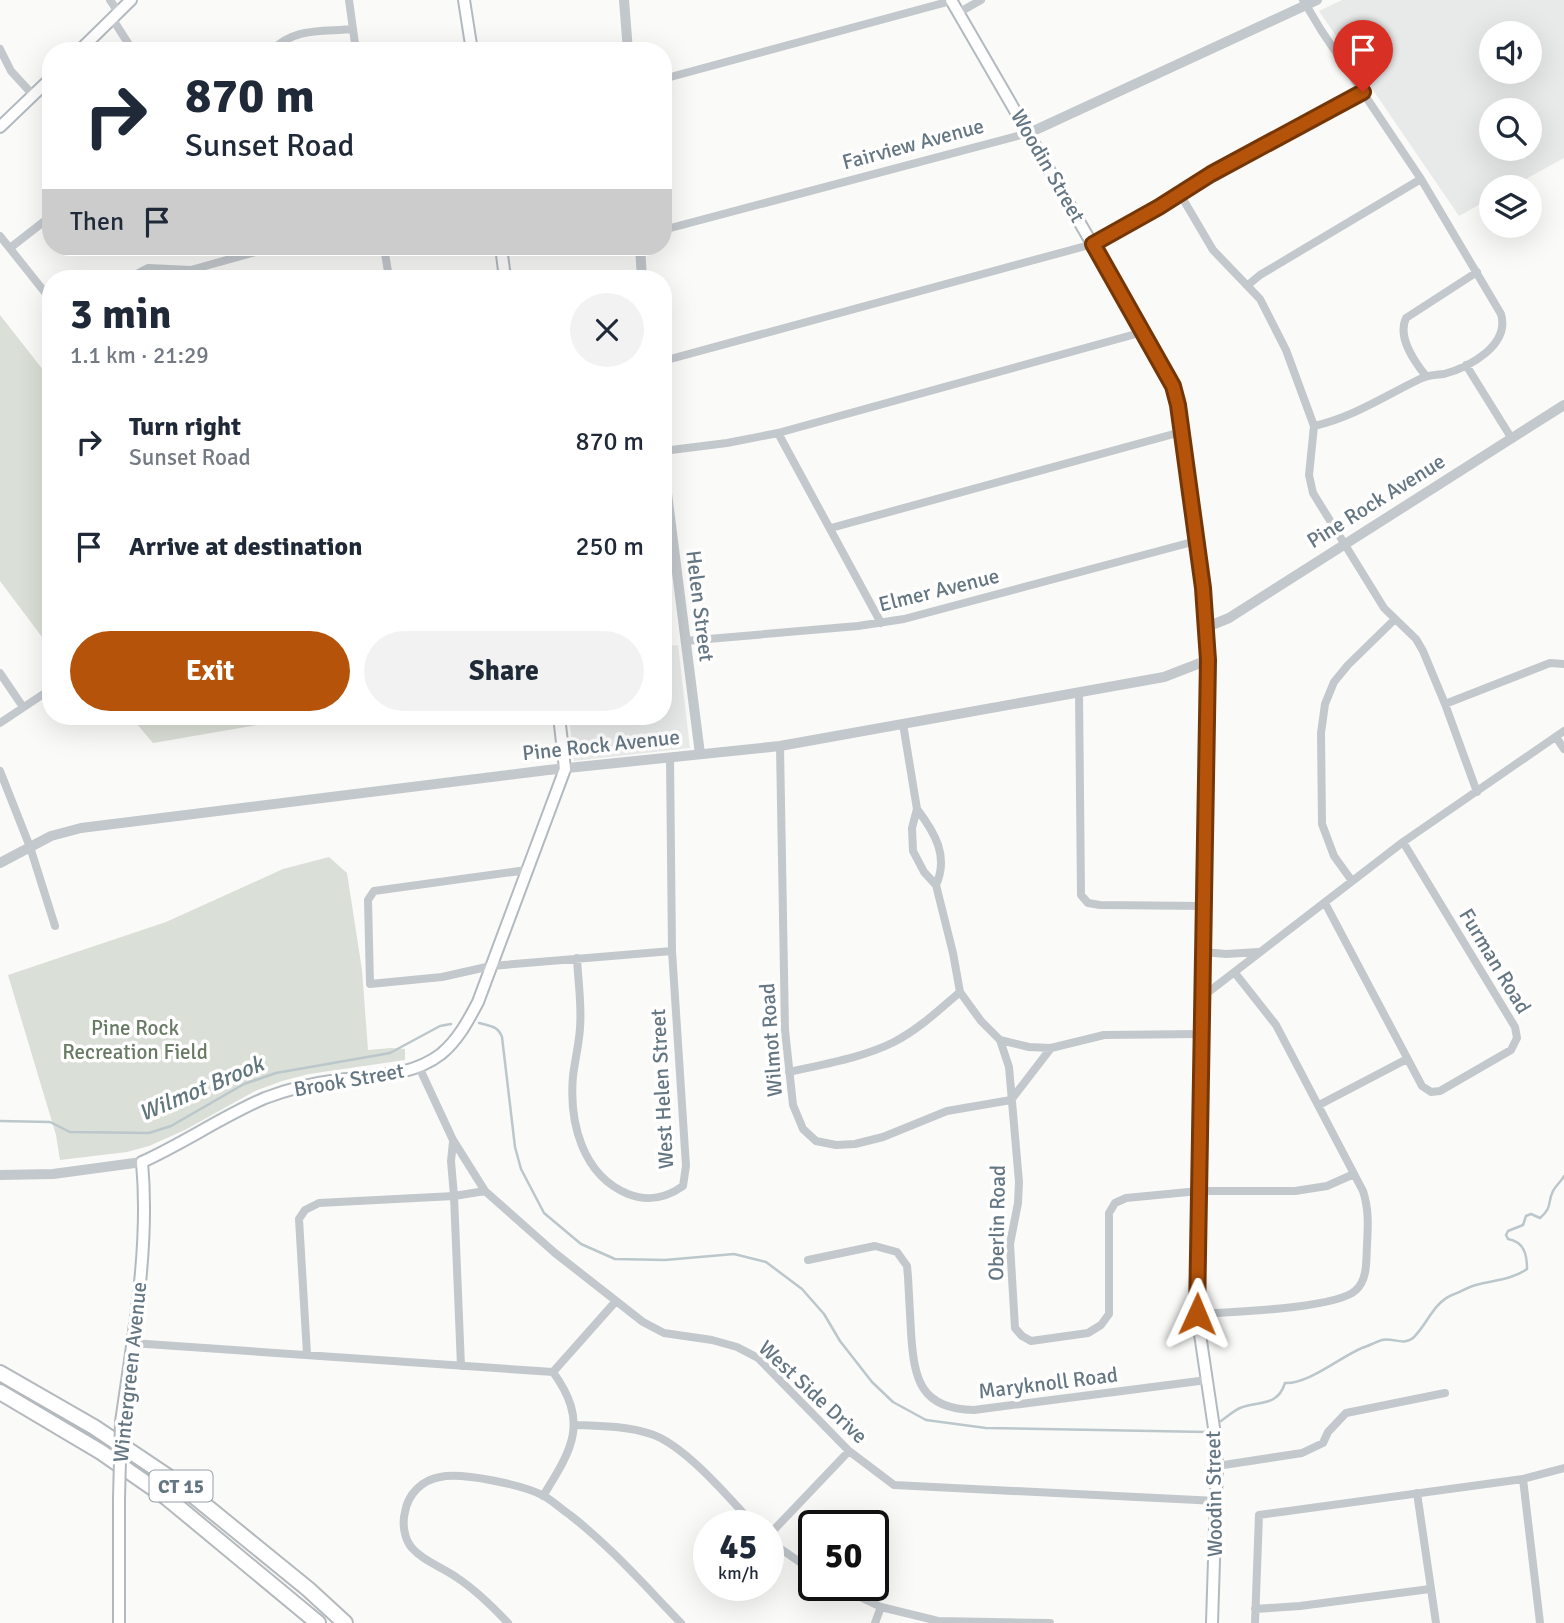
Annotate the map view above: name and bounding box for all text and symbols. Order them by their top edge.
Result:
pin [1333,20,1393,92]
map controls [1479,21,1542,238]
button: sound [1479,21,1542,84]
icon: arrive [1344,31,1382,69]
text: 870 m [185,66,315,126]
icon: right [70,70,161,161]
button: search [1479,98,1542,161]
street label: Woodin Street [1005,105,1091,227]
street label: Fairview Avenue [839,113,987,175]
text: Sunset Road [185,126,354,165]
button: layers [1479,175,1542,238]
icon: arrive [138,203,176,241]
text: Then [70,206,124,238]
text: 3 min [70,289,171,340]
button: close [570,293,644,367]
text: 1.1 km · 21:29 [70,341,209,370]
text: Turn right [129,411,241,443]
icon: right [70,423,108,461]
text: 870 m [575,426,644,458]
text: Sunset Road [129,443,251,472]
street label: Pine Rock Avenue [1302,448,1450,554]
icon: arrive [70,528,108,566]
text: Arrive at destination [129,531,362,563]
text: 250 m [575,531,644,563]
street label: Helen Street [680,549,720,663]
street label: Elmer Avenue [876,562,1002,618]
button: Exit [70,631,350,711]
button: Share [364,631,644,711]
street label: Pine Rock Avenue [521,724,681,766]
street label: Furman Road [1453,904,1537,1018]
street label: Wilmot Road [754,982,788,1098]
street label: West Helen Street [645,1008,679,1170]
park label: Pine Rock Recreation Field [62,1015,208,1065]
water label: Wilmot Brook [134,1048,270,1128]
street label: Brook Street [292,1058,406,1102]
street label: Oberlin Road [983,1165,1011,1281]
position arrow [1160,1277,1234,1351]
street label: Wintergreen Avenue [108,1280,152,1464]
street label: West Side Drive [753,1335,873,1449]
street label: Maryknoll Road [977,1362,1119,1404]
street label: Woodin Street [1200,1431,1228,1557]
road number: CT 15 [150,1470,212,1502]
speed limit sign: 50 [798,1510,889,1601]
text: 45 [720,1525,757,1568]
text: km/h [718,1562,759,1584]

